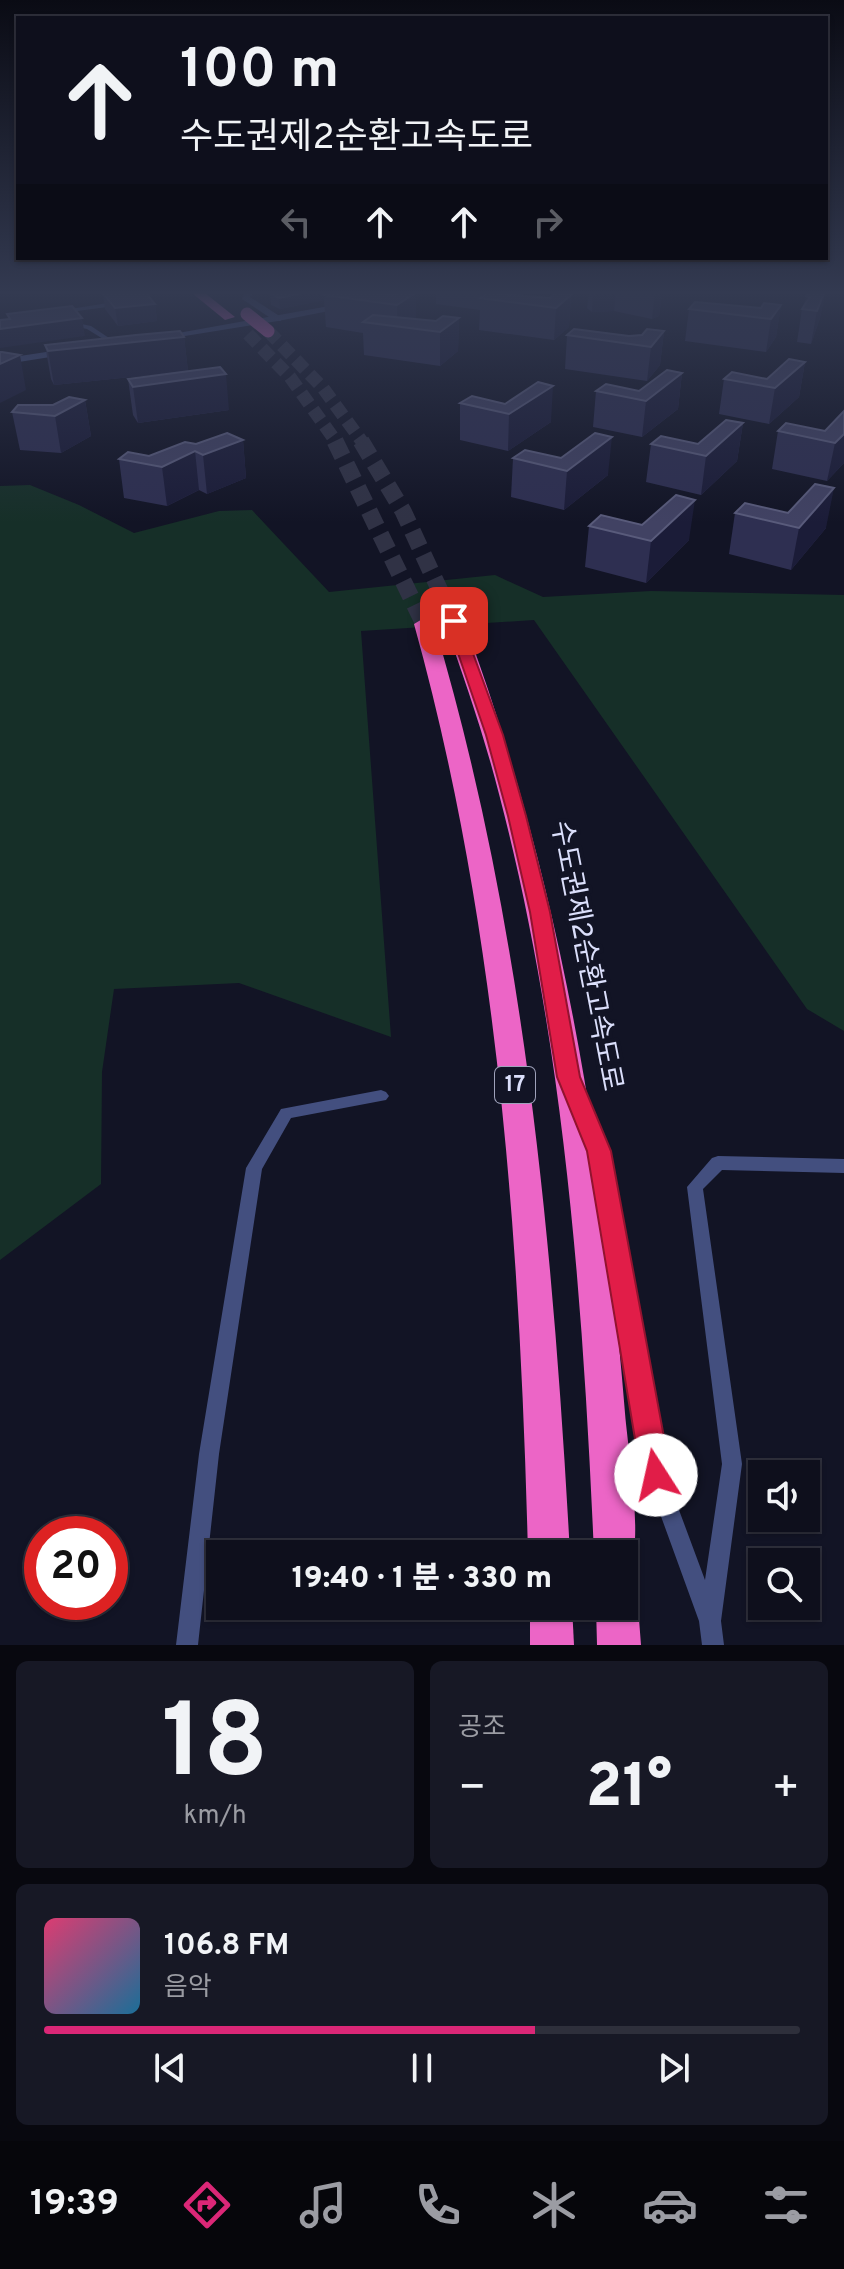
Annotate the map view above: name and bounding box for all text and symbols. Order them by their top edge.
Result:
text: 100 m [180,37,339,107]
icon: ahead [48,48,152,152]
text: 수도권제2순환고속도로 [180,116,533,162]
icon: left [274,200,318,244]
icon: ahead [358,200,402,244]
icon: ahead [442,200,486,244]
icon: right [526,200,570,244]
pin [420,587,488,655]
icon: arrive [432,599,476,643]
street label: 수도권제2순환고속도로 [541,818,629,1094]
road number: 17 [495,1067,535,1103]
position arrow [614,1433,698,1517]
map controls [748,1460,820,1620]
button: sound [748,1460,820,1532]
speed limit sign: 20 [24,1516,128,1620]
button: search [748,1548,820,1620]
text: 19:40 · 1 분 · 330 m [292,1561,552,1598]
text: 18 [161,1682,269,1814]
text: 공조 [458,1712,506,1745]
text: 21° [586,1752,672,1828]
text: − [458,1762,486,1818]
text: + [772,1762,800,1818]
text: km/h [183,1800,247,1833]
text: 106.8 FM [164,1928,289,1965]
text: 음악 [164,1972,212,2005]
icon: previous [148,2046,192,2090]
icon: pause [400,2046,444,2090]
icon: next [652,2046,696,2090]
icon: directions [179,2177,235,2233]
icon: music [295,2177,351,2233]
icon: phone [410,2177,466,2233]
icon: climate [526,2177,582,2233]
icon: car [642,2177,698,2233]
icon: filters [758,2177,814,2233]
text: 19:39 [30,2182,119,2228]

